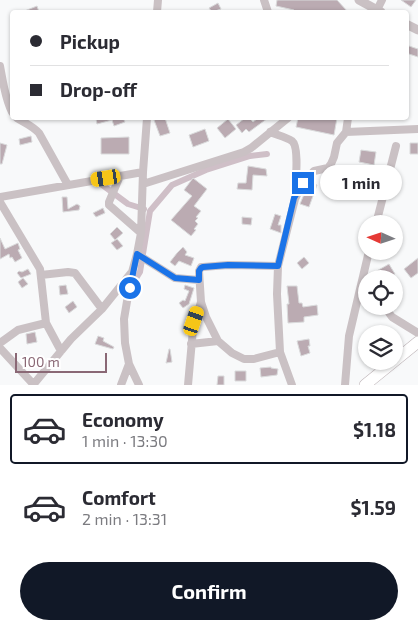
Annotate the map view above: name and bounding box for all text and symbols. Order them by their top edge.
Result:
text: Pickup [60,30,120,53]
text: Drop-off [60,78,137,101]
callout: 1 min [320,166,403,200]
car [90,168,121,188]
route end [292,172,314,194]
text: 1 min [342,173,380,192]
north arrow [358,215,402,260]
map controls [358,215,403,370]
button: locate [358,270,403,315]
route start [119,277,141,299]
car [182,304,205,338]
button: layers [358,325,403,370]
scale bar [15,350,108,373]
text: 100 m [22,353,60,370]
icon: car [22,407,67,452]
text: Economy [82,408,164,431]
text: $1.18 [353,418,396,441]
text: 1 min · 13:30 [82,431,168,450]
icon: car [22,485,67,530]
text: Comfort [82,486,156,509]
text: $1.59 [350,496,396,519]
text: 2 min · 13:31 [82,509,167,528]
button: Confirm [20,562,398,620]

